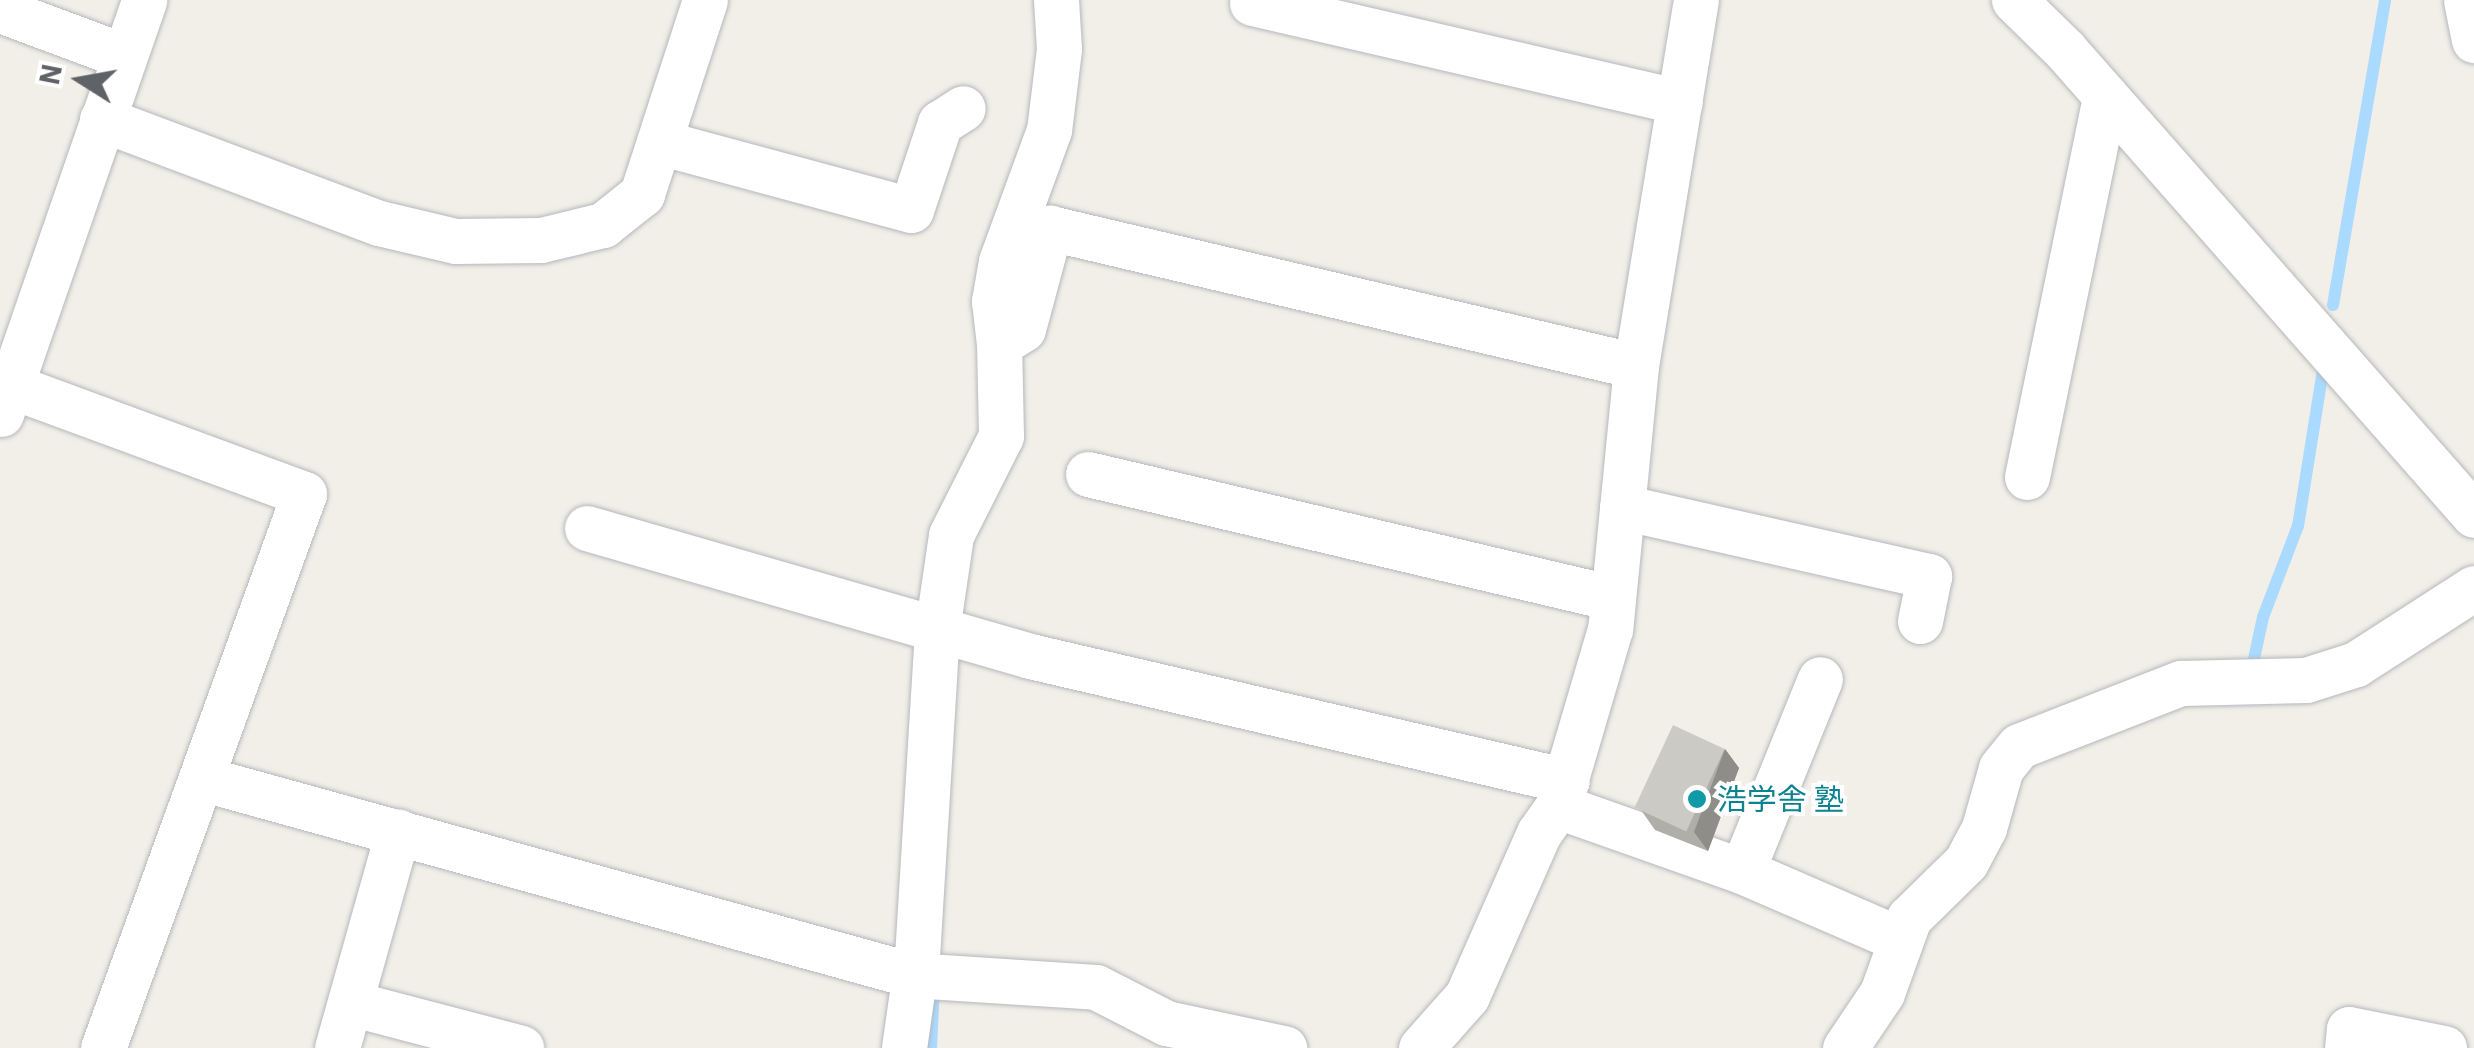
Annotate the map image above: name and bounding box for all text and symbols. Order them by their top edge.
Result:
north arrow [30,30,130,130]
text: N [30,61,70,88]
place label: 浩学舎 塾 [1717,781,1844,817]
marker: 浩学舎 塾 [1686,788,1708,810]

